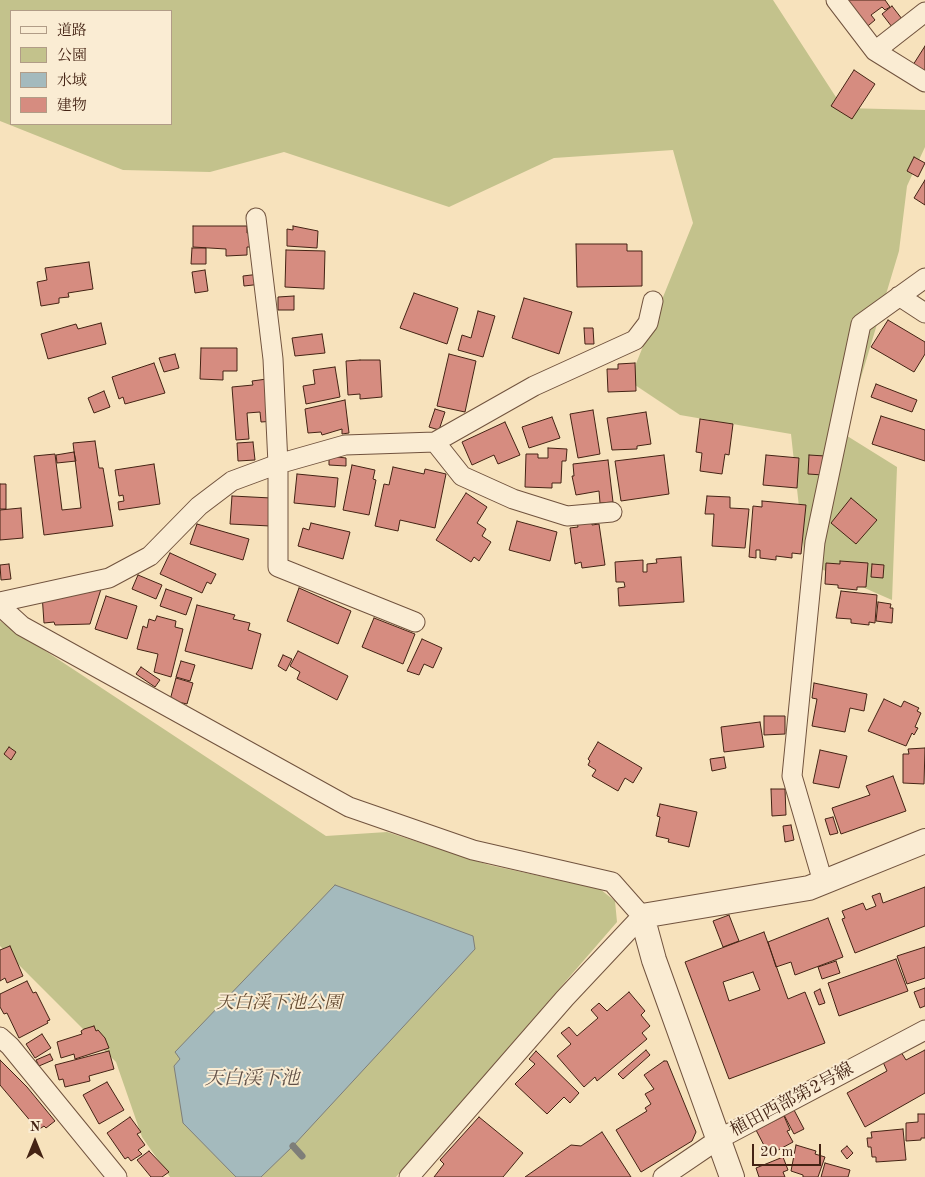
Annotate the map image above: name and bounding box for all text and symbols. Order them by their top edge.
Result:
legend [10,10,172,125]
text: 道路 [57,24,87,39]
text: 公園 [57,49,87,64]
text: 水域 [57,74,87,89]
text: 建物 [57,99,87,114]
park label: 天白渓下池公園 [216,992,342,1014]
street label: 植田西部第2号線 [727,1058,857,1142]
water label: 天白渓下池 [205,1068,299,1090]
north arrow [10,1117,60,1167]
text: N [30,1120,40,1134]
scale bar [755,1134,824,1166]
text: 20 m [760,1145,794,1160]

